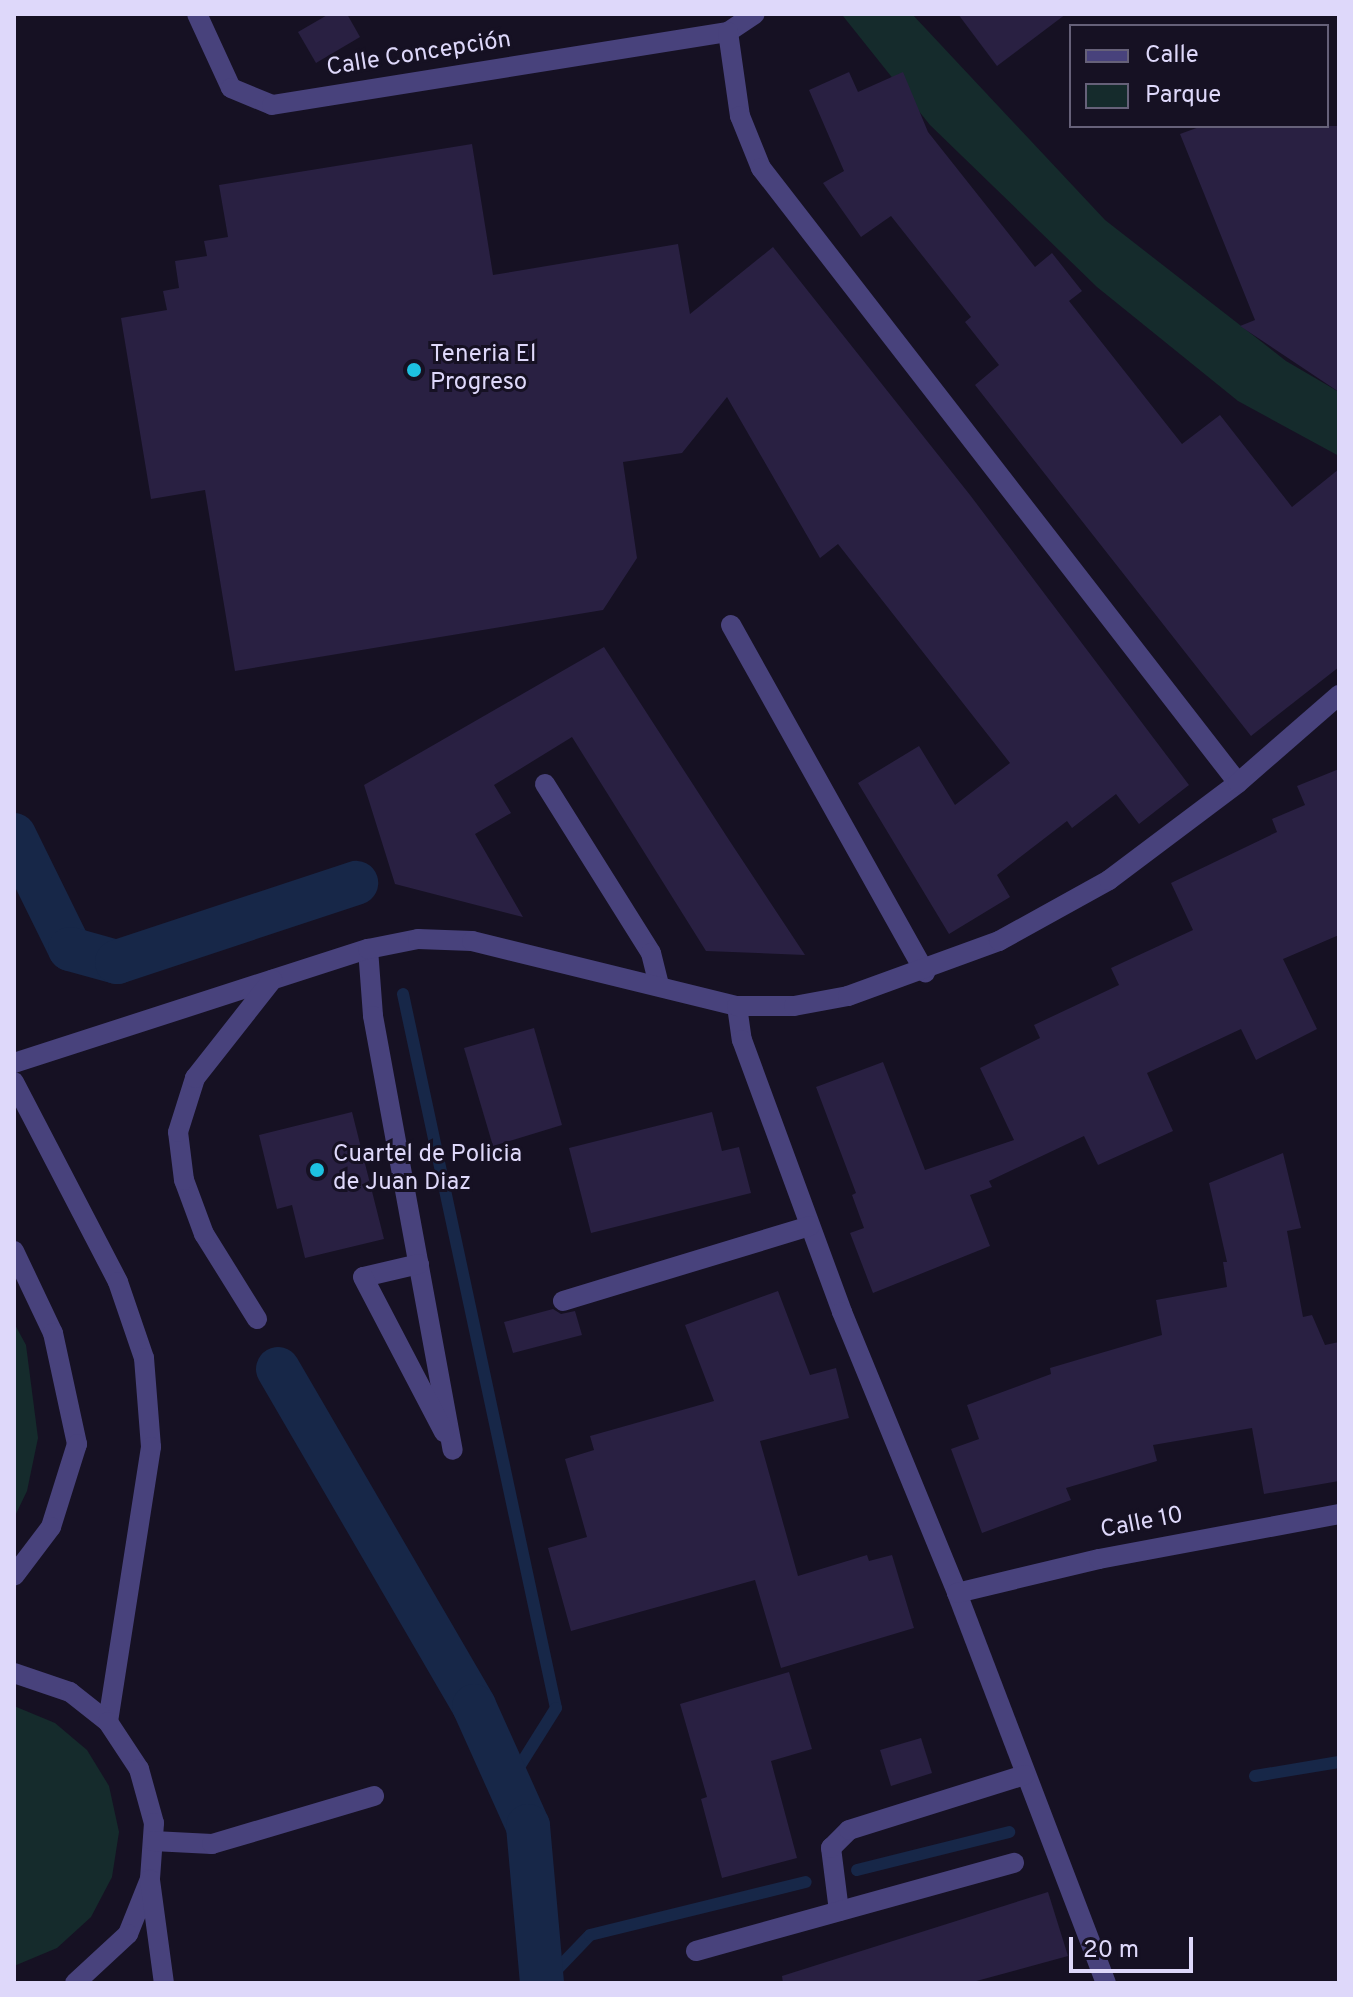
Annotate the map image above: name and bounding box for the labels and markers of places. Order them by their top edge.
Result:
place label: Teneria El Progreso [430,342,536,398]
marker: Teneria El Progreso [405,361,423,379]
place label: Cuartel de Policia de Juan Diaz [333,1142,522,1198]
marker: Cuartel de Policia de Juan Diaz [308,1161,326,1179]

